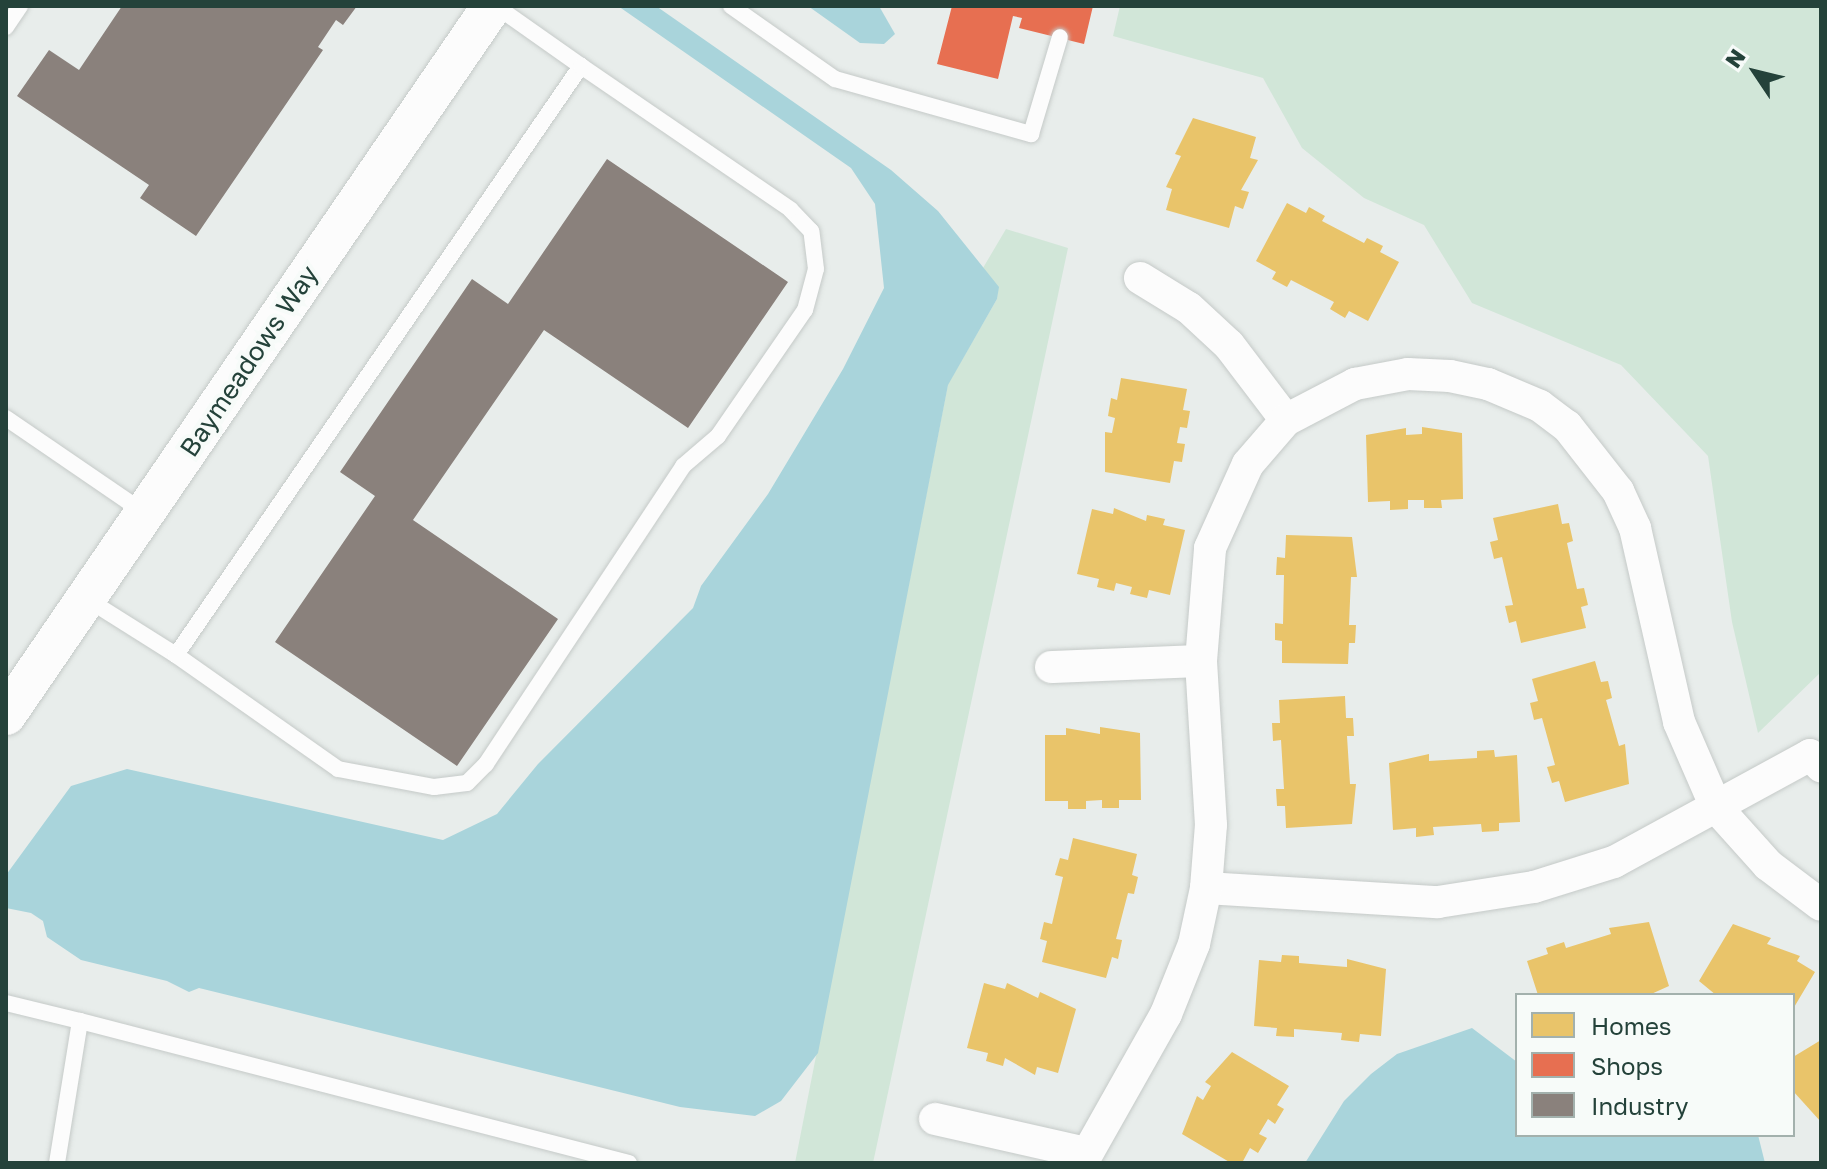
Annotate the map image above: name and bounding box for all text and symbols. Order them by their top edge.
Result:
north arrow [1715,32,1795,112]
text: N [1719,43,1751,73]
street label: Baymeadows Way [173,259,325,463]
legend [1515,993,1795,1137]
text: Homes [1591,1011,1672,1040]
text: Shops [1591,1051,1663,1080]
text: Industry [1591,1091,1688,1120]

